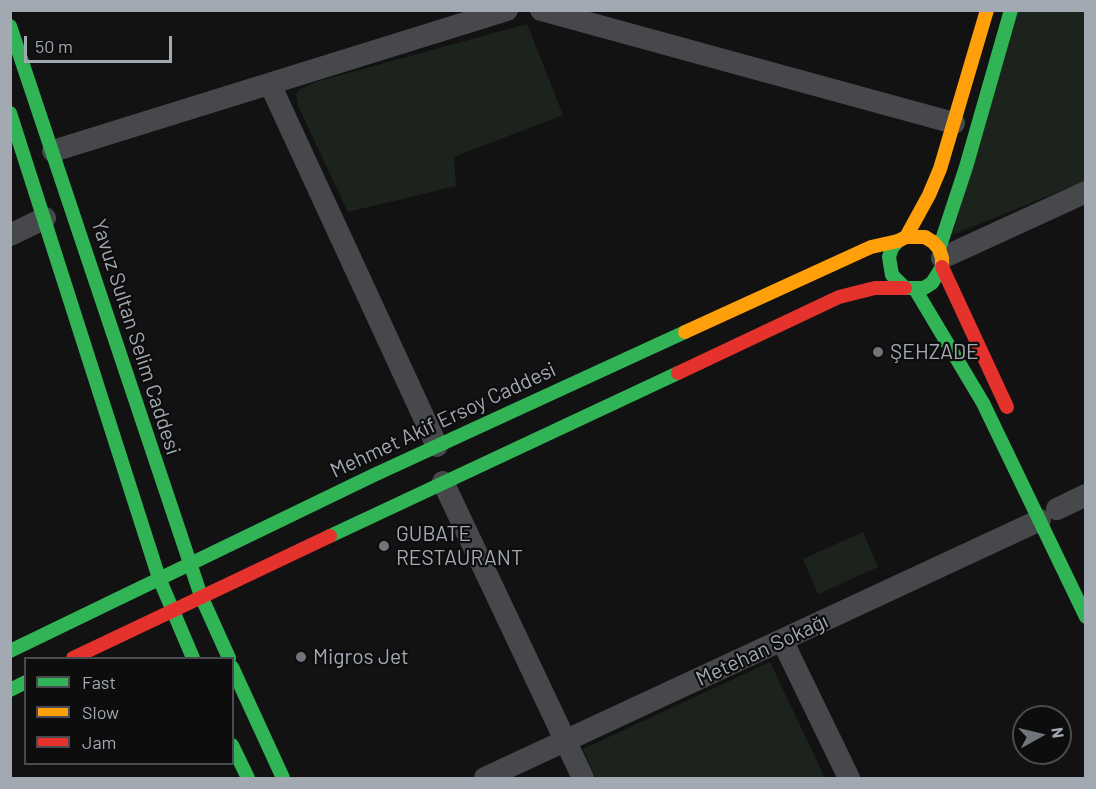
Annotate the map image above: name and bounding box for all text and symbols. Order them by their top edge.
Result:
scale bar [27,24,176,62]
text: 50 m [35,35,73,57]
street label: Yavuz Sultan Selim Caddesi [86,216,186,458]
place label: ŞEHZADE [890,339,979,365]
marker: ŞEHZADE [871,345,885,359]
street label: Mehmet Akif Ersoy Caddesi [326,357,560,483]
place label: GUBATE RESTAURANT [396,521,523,571]
marker: GUBATE RESTAURANT [377,539,391,553]
street label: Metehan Sokağı [692,608,832,692]
place label: Migros Jet [313,644,409,670]
marker: Migros Jet [294,650,308,664]
legend [24,657,234,765]
text: Fast [82,671,116,693]
text: Slow [82,701,119,723]
north arrow [1012,705,1072,765]
text: N [1048,726,1068,739]
text: Jam [82,731,116,753]

